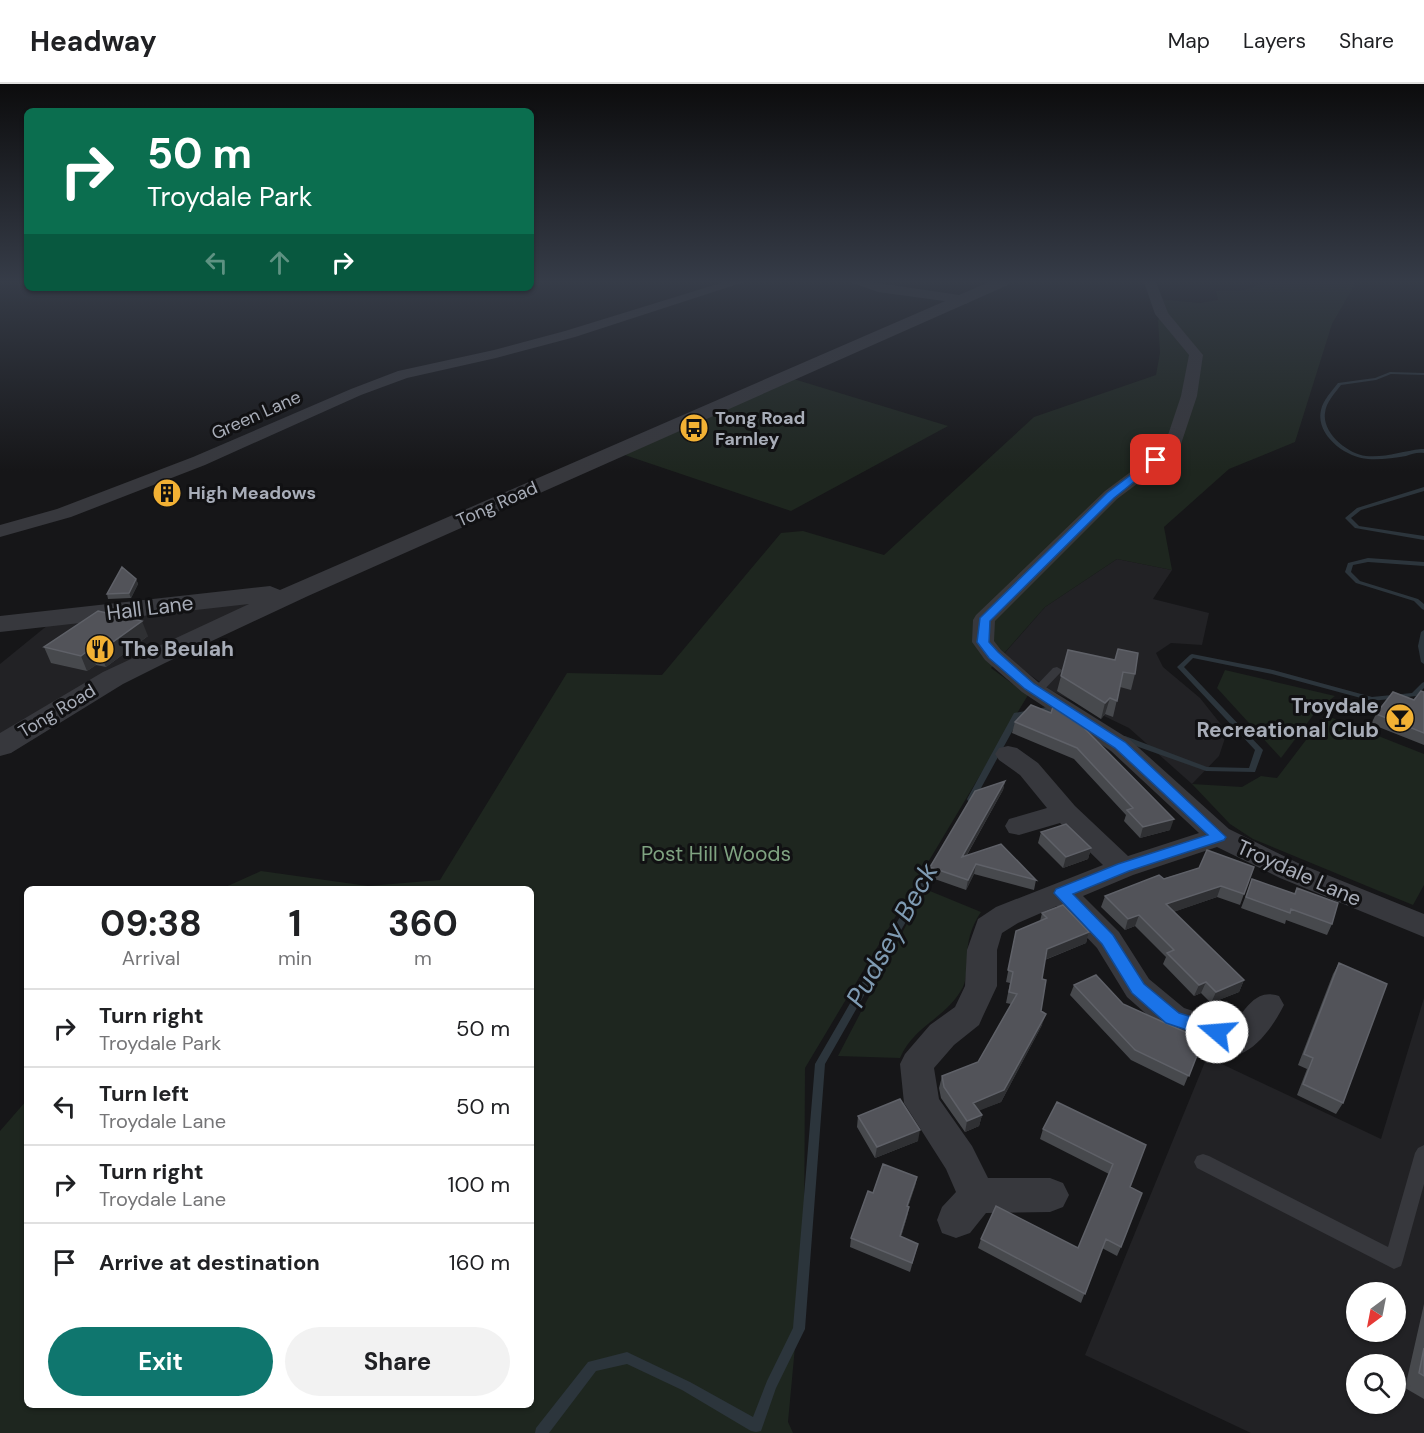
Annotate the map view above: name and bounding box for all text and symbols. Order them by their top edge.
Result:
text: Headway [30,23,157,60]
text: Map [1168,27,1210,55]
text: Layers [1243,27,1306,55]
text: Share [1339,27,1394,55]
text: 50 m [147,126,252,181]
icon: right [48,132,126,210]
text: Troydale Park [147,179,312,214]
icon: left [200,246,233,279]
icon: ahead [263,246,296,279]
icon: right [326,246,359,279]
street label: Green Lane [208,385,304,445]
place label: Tong Road Farnley [715,406,805,451]
bus stop icon: Tong Road Farnley [678,412,710,444]
pin [1130,434,1181,485]
icon: arrive [1139,443,1172,476]
street label: Tong Road [453,476,541,532]
building icon: High Meadows [151,477,183,509]
place label: High Meadows [188,481,316,505]
street label: Hall Lane [105,589,195,627]
restaurant icon: The Beulah [84,633,116,665]
place label: The Beulah [121,635,234,663]
street label: Tong Road [14,679,100,743]
place label: Troydale Recreational Club [1196,692,1379,744]
bar icon: Troydale Recreational Club [1384,702,1416,734]
street label: Troydale Lane [1232,833,1366,913]
park label: Post Hill Woods [641,840,791,868]
water label: Pudsey Beck [838,856,946,1013]
text: 09:38 [100,900,202,947]
text: 1 [288,900,302,947]
text: 360 [388,900,458,947]
text: Arrival [122,945,180,971]
text: min [278,945,312,971]
text: m [414,945,432,971]
position arrow [1185,1000,1249,1064]
text: Turn right [99,1001,204,1030]
icon: right [48,1012,81,1045]
text: 50 m [456,1014,510,1043]
text: Troydale Park [99,1030,221,1056]
text: Turn left [99,1079,189,1108]
icon: left [48,1090,81,1123]
text: 50 m [456,1092,510,1121]
text: Troydale Lane [99,1108,226,1134]
text: Turn right [99,1157,204,1186]
icon: right [48,1168,81,1201]
text: 100 m [448,1170,510,1199]
text: Troydale Lane [99,1186,226,1212]
icon: arrive [48,1246,81,1279]
text: Arrive at destination [99,1248,320,1277]
text: 160 m [449,1248,510,1277]
north arrow [1346,1282,1406,1342]
map controls [1346,1282,1406,1414]
button: Exit [48,1327,273,1396]
button: Share [285,1327,510,1396]
button: search [1346,1354,1406,1414]

